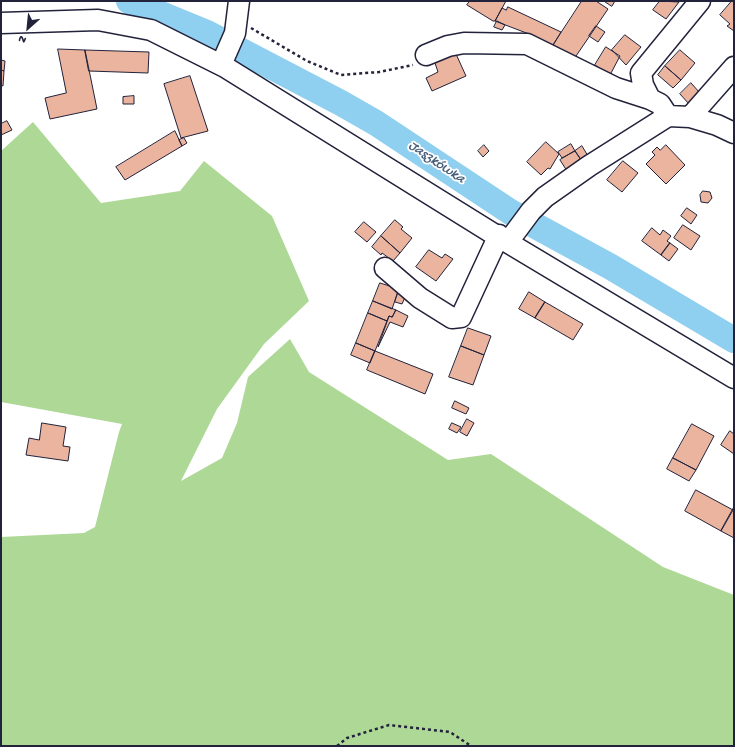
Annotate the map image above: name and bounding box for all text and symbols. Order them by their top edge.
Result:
north arrow [8,8,48,48]
text: N [17,32,28,46]
water label: Jaszkówka [404,138,468,188]

